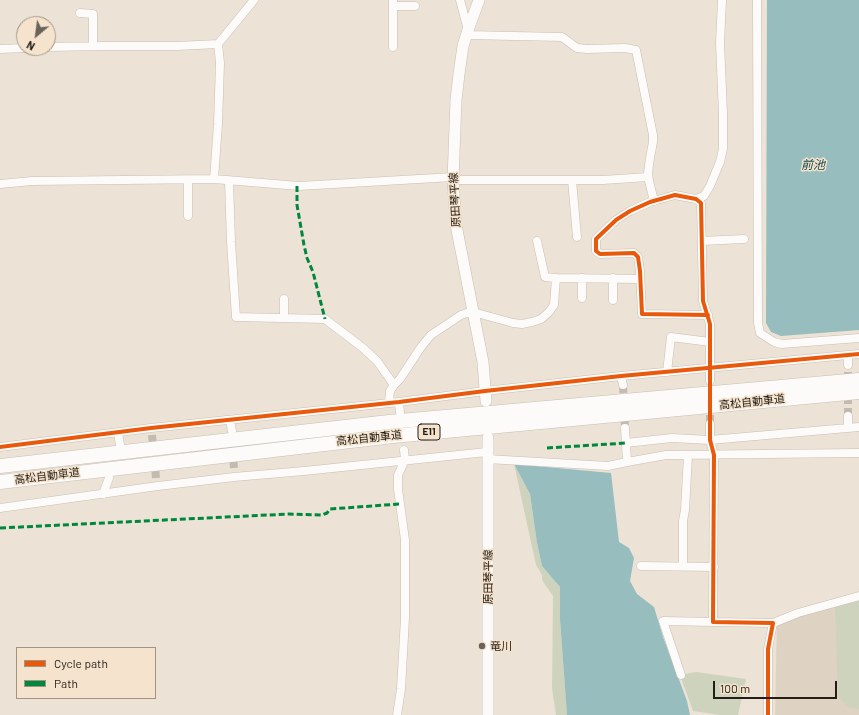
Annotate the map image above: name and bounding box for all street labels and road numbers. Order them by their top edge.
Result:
street label: 原田琴平線 [447,172,463,228]
street label: 高松自動車道 [718,392,786,412]
road number: E11 [418,424,440,440]
street label: 高松自動車道 [335,428,403,448]
street label: 高松自動車道 [13,465,81,487]
street label: 原田琴平線 [481,550,495,604]

